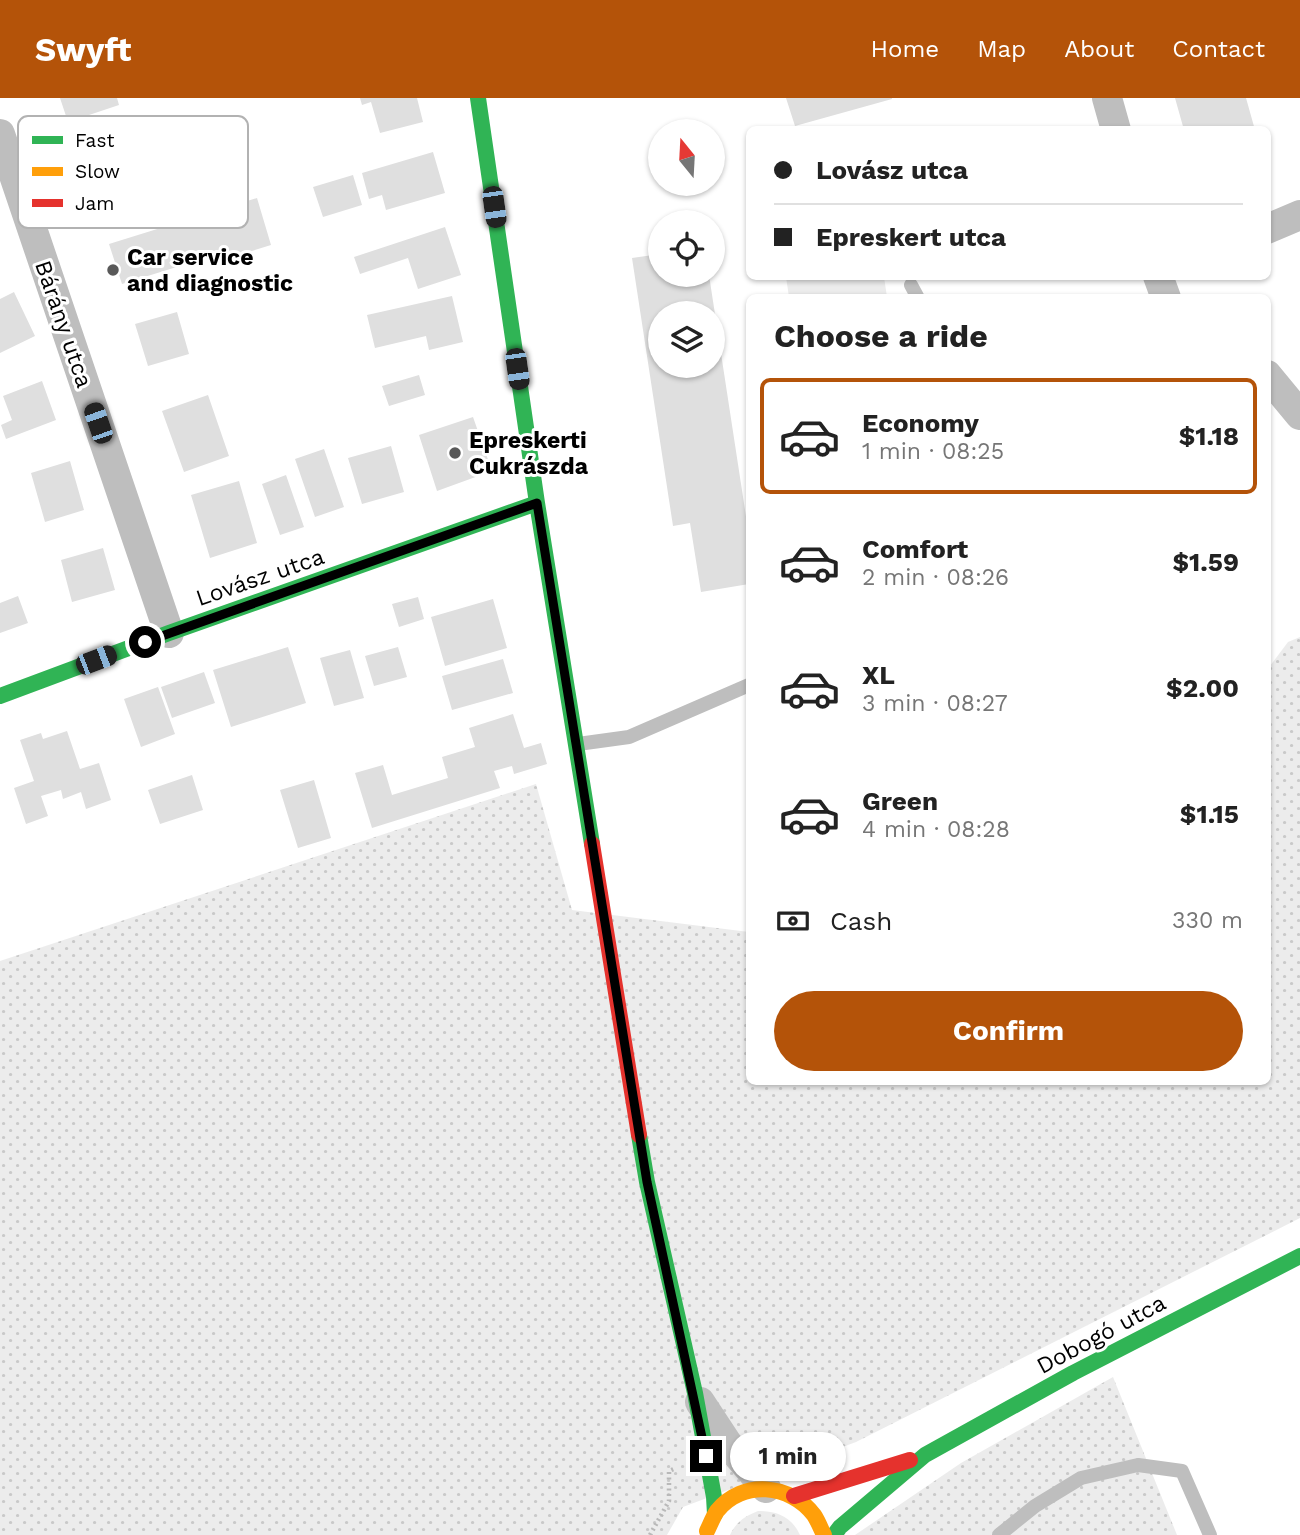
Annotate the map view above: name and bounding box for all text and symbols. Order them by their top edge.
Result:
text: Swyft [35,30,132,69]
text: Home [871,35,939,63]
text: Map [977,35,1026,63]
text: About [1064,35,1134,63]
text: Contact [1172,35,1265,63]
legend [18,116,248,228]
north arrow [648,119,724,196]
map controls [648,119,725,378]
text: Fast [75,129,114,152]
text: Lovász utca [816,155,968,185]
text: Slow [75,160,120,183]
car [481,185,508,229]
text: Jam [75,192,114,215]
button: locate [648,210,725,287]
text: Epreskert utca [816,222,1006,252]
place label: Car service and diagnostic [127,244,293,297]
street label: Bárány utca [29,257,98,391]
marker: Car service and diagnostic [105,262,121,278]
button: layers [648,301,725,378]
text: Choose a ride [774,317,988,355]
car [504,347,531,391]
car [82,400,115,446]
icon: car [778,405,841,468]
text: Economy [862,408,979,438]
text: $1.18 [1179,421,1239,451]
place label: Epreskerti Cukrászda [469,427,589,480]
text: 1 min · 08:25 [862,438,1004,465]
marker: Epreskerti Cukrászda [447,445,463,461]
icon: car [778,531,841,594]
text: Comfort [862,534,968,564]
street label: Lovász utca [192,543,328,612]
text: $1.59 [1172,547,1239,577]
text: 2 min · 08:26 [862,564,1009,591]
route start [129,626,161,658]
car [73,643,120,677]
icon: car [778,657,841,720]
text: XL [862,660,895,690]
text: $2.00 [1166,673,1239,703]
text: 3 min · 08:27 [862,690,1008,717]
icon: car [778,783,841,846]
text: Green [862,786,938,816]
text: $1.15 [1180,799,1239,829]
text: 4 min · 08:28 [862,816,1010,843]
icon: cash [774,902,812,940]
text: Cash [830,906,892,936]
text: 330 m [1172,907,1243,934]
button: Confirm [774,991,1243,1071]
street label: Dobogó utca [1032,1289,1170,1380]
callout: 1 min [730,1432,846,1480]
route end [690,1440,722,1472]
text: 1 min [758,1443,818,1470]

